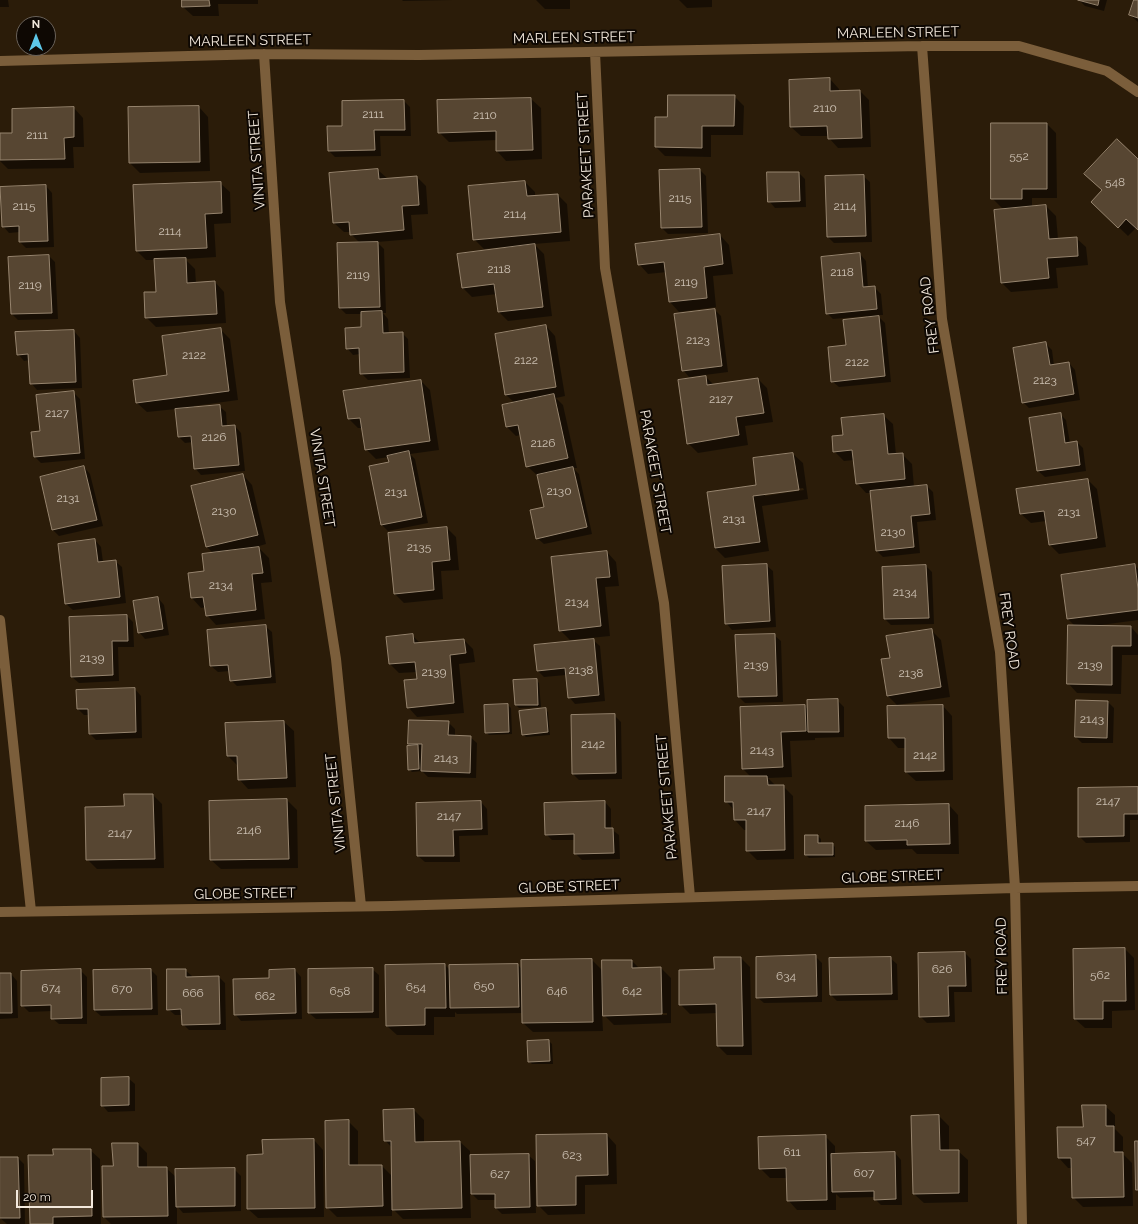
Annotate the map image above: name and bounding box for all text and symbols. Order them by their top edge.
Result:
north arrow [16,16,56,56]
text: N [32,18,40,31]
street label: MARLEEN STREET [837,24,959,42]
street label: MARLEEN STREET [513,29,635,47]
street label: MARLEEN STREET [189,32,311,50]
street label: PARAKEET STREET [574,92,598,218]
house number: 2110 [813,101,837,115]
house number: 2111 [362,107,384,121]
house number: 2110 [473,108,497,122]
street label: VINITA STREET [245,110,269,210]
house number: 2111 [26,128,48,142]
house number: 552 [1009,149,1029,163]
house number: 548 [1105,175,1125,189]
house number: 2115 [668,191,692,205]
house number: 2115 [12,199,36,213]
house number: 2114 [833,199,857,213]
house number: 2114 [503,207,527,221]
house number: 2114 [158,224,182,238]
house number: 2118 [487,262,511,276]
house number: 2118 [830,265,854,279]
house number: 2119 [346,268,370,282]
house number: 2119 [674,275,698,289]
street label: FREY ROAD [917,276,943,354]
house number: 2119 [18,278,42,292]
house number: 2123 [686,333,710,347]
house number: 2122 [182,348,206,362]
house number: 2122 [514,353,538,367]
house number: 2122 [845,355,869,369]
house number: 2123 [1033,373,1057,387]
house number: 2127 [709,392,733,406]
house number: 2127 [45,406,69,420]
street label: PARAKEET STREET [636,409,674,535]
street label: VINITA STREET [306,427,338,529]
house number: 2126 [202,430,226,444]
house number: 2126 [531,436,555,450]
house number: 2130 [546,484,572,498]
house number: 2131 [385,485,407,499]
house number: 2131 [57,491,79,505]
house number: 2130 [211,504,237,518]
house number: 2131 [1058,505,1080,519]
house number: 2131 [723,512,745,526]
house number: 2130 [880,525,906,539]
house number: 2135 [407,540,431,554]
house number: 2134 [209,578,233,592]
house number: 2134 [893,585,917,599]
street label: FREY ROAD [995,592,1023,670]
house number: 2134 [565,595,589,609]
house number: 2139 [80,651,104,665]
house number: 2139 [744,658,768,672]
house number: 2139 [1078,658,1102,672]
house number: 2138 [569,663,593,677]
house number: 2139 [422,665,446,679]
house number: 2138 [899,666,923,680]
house number: 2143 [1080,712,1104,726]
street label: PARAKEET STREET [653,734,681,860]
house number: 2142 [581,737,605,751]
house number: 2143 [750,743,774,757]
house number: 2142 [913,748,937,762]
house number: 2143 [434,751,458,765]
street label: VINITA STREET [322,753,350,853]
house number: 2147 [1096,794,1120,808]
house number: 2147 [747,804,771,818]
house number: 2147 [437,809,461,823]
house number: 2146 [894,816,920,830]
house number: 2146 [236,823,262,837]
house number: 2147 [108,826,132,840]
street label: GLOBE STREET [841,867,943,887]
street label: GLOBE STREET [518,877,620,897]
street label: GLOBE STREET [194,885,296,903]
street label: FREY ROAD [993,917,1011,995]
house number: 626 [932,962,952,976]
house number: 562 [1090,968,1110,982]
house number: 634 [776,969,796,983]
house number: 650 [473,979,495,993]
house number: 654 [406,980,426,994]
house number: 674 [41,981,61,995]
house number: 670 [112,982,132,996]
house number: 658 [330,984,350,998]
house number: 646 [546,984,568,998]
house number: 642 [622,984,642,998]
house number: 666 [182,986,204,1000]
house number: 662 [255,989,275,1003]
house number: 547 [1076,1133,1096,1147]
house number: 611 [783,1145,801,1159]
house number: 623 [562,1148,582,1162]
house number: 607 [854,1166,874,1180]
house number: 627 [490,1167,510,1181]
scale bar [18,1182,95,1208]
text: 20 m [23,1190,51,1204]

